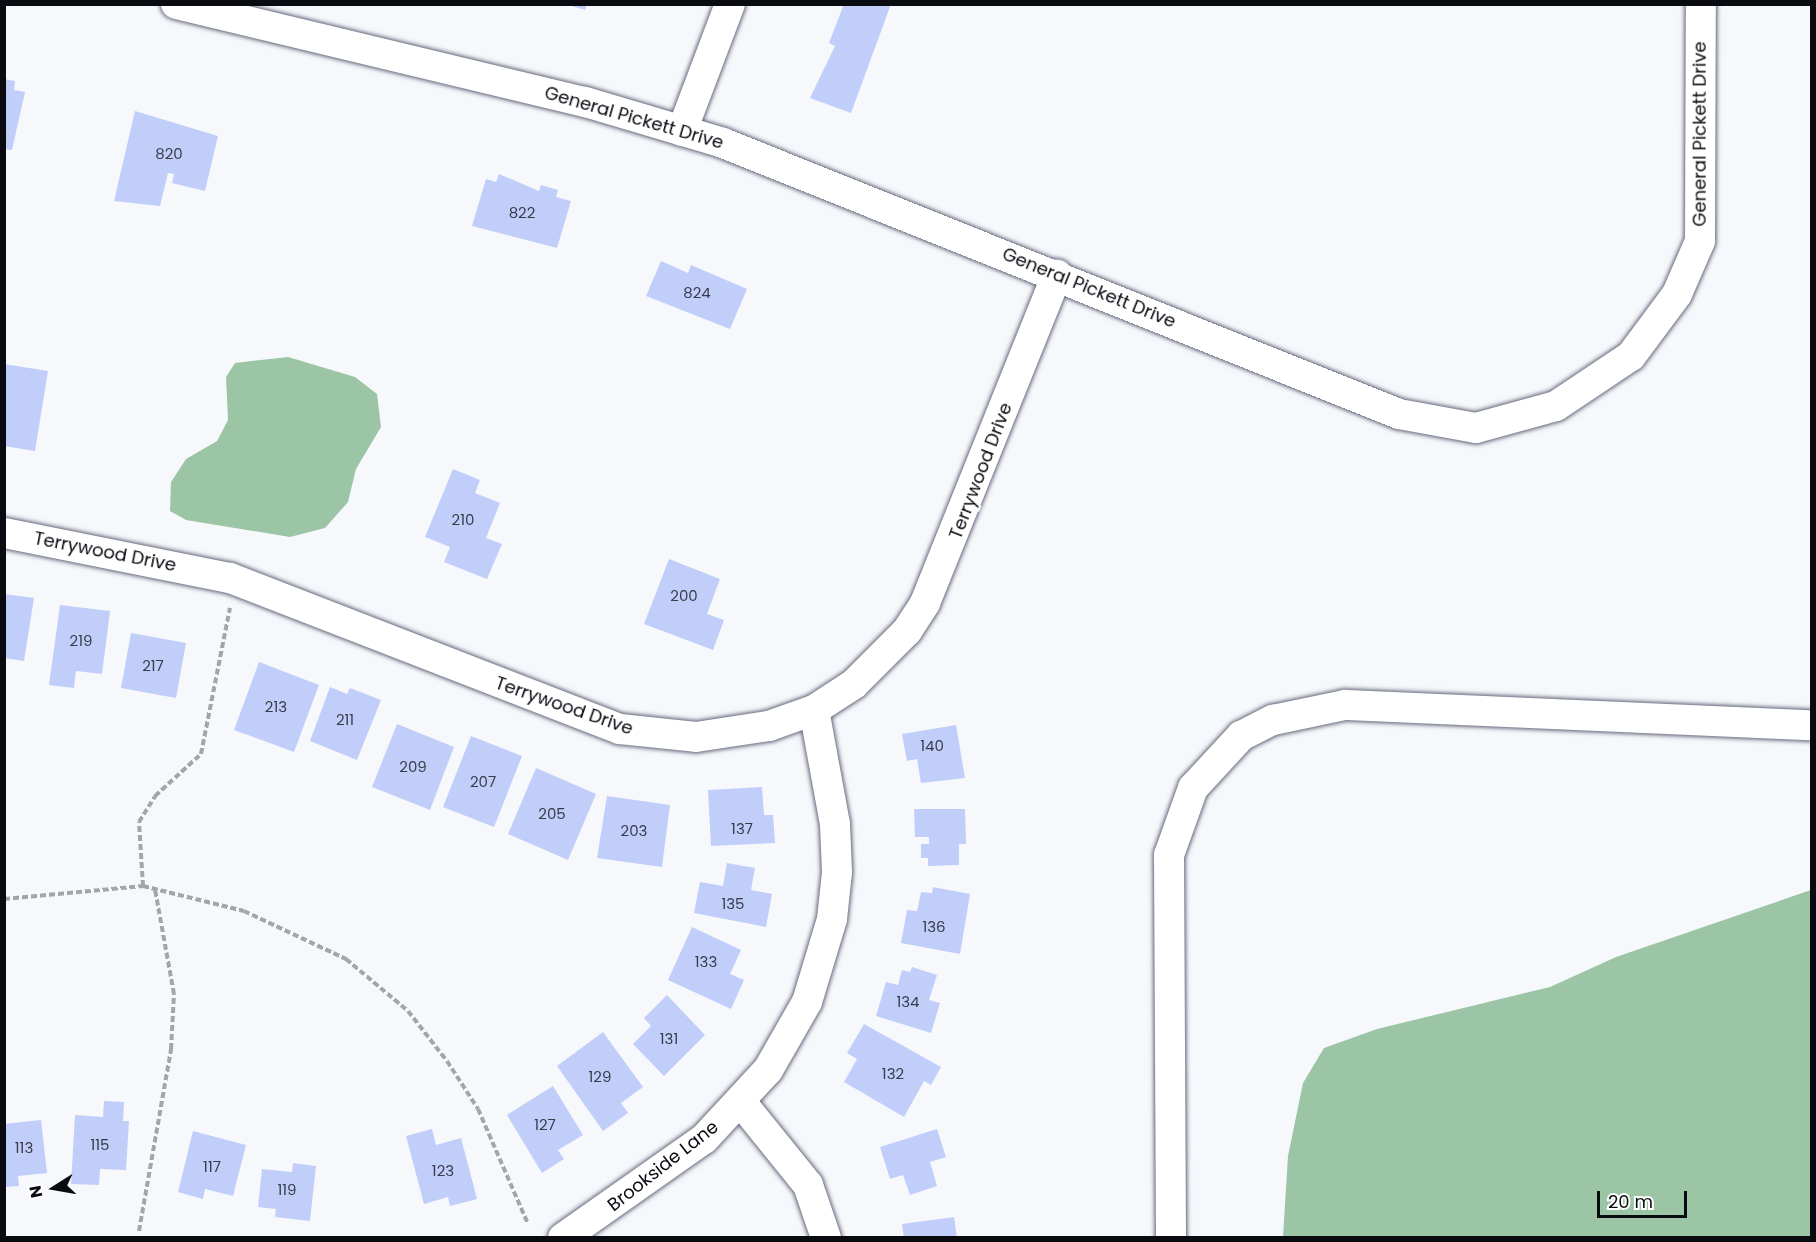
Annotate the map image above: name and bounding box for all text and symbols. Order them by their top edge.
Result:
street label: General Pickett Drive [1689,41,1711,227]
street label: General Pickett Drive [542,82,726,154]
house number: 820 [155,145,183,163]
house number: 822 [509,204,535,222]
street label: General Pickett Drive [999,243,1179,333]
house number: 824 [683,284,711,302]
street label: Terrywood Drive [945,400,1017,542]
house number: 210 [452,511,474,529]
street label: Terrywood Drive [32,528,178,576]
house number: 200 [670,587,698,605]
house number: 219 [70,632,92,650]
house number: 217 [142,657,164,675]
street label: Terrywood Drive [492,672,636,740]
house number: 213 [265,698,287,716]
house number: 211 [336,711,354,729]
house number: 140 [920,737,944,755]
house number: 209 [399,758,427,776]
house number: 207 [470,773,496,791]
house number: 205 [538,805,566,823]
house number: 137 [731,820,753,838]
house number: 203 [621,822,647,840]
house number: 135 [721,895,745,913]
house number: 136 [922,918,946,936]
house number: 133 [695,953,717,971]
house number: 134 [896,993,920,1011]
house number: 131 [660,1030,678,1048]
house number: 132 [882,1065,904,1083]
house number: 129 [589,1068,611,1086]
house number: 127 [534,1116,556,1134]
street label: Brookside Lane [603,1116,723,1216]
house number: 115 [90,1136,110,1154]
house number: 113 [15,1139,33,1157]
north arrow [24,1158,84,1218]
house number: 117 [203,1158,221,1176]
house number: 123 [432,1162,454,1180]
scale bar [1600,1179,1690,1217]
house number: 119 [277,1181,297,1199]
text: N [23,1183,48,1200]
text: 20 m [1608,1189,1653,1214]

